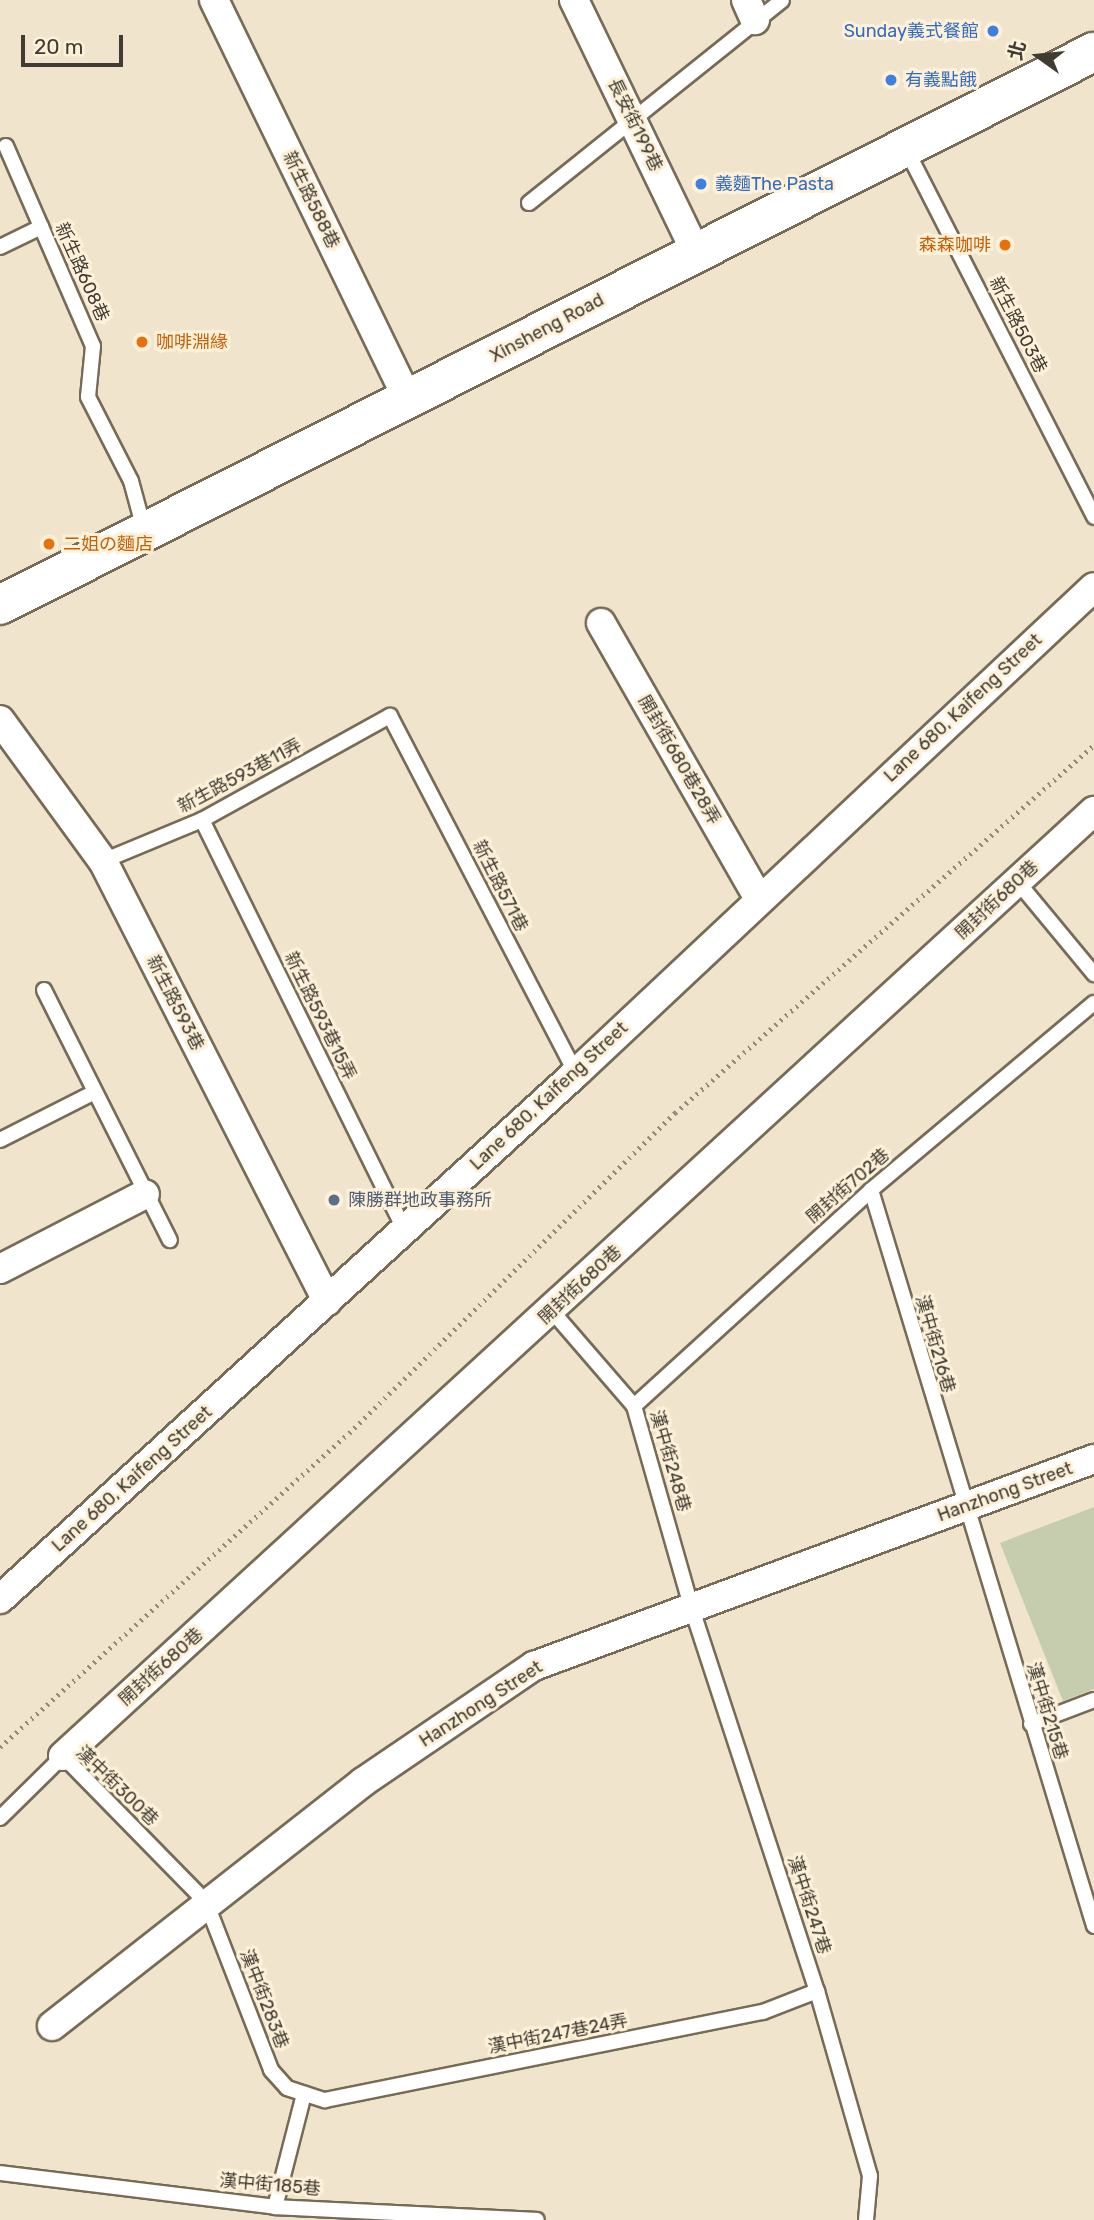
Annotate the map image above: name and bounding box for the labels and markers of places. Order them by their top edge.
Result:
place label: Sunday義式餐館 [844,20,979,42]
marker: Sunday義式餐館 [985,23,1001,39]
place label: 有義點餓 [905,69,977,91]
marker: 有義點餓 [883,72,899,88]
place label: 義麵The Pasta [715,173,834,195]
marker: 義麵The Pasta [693,176,709,192]
place label: 森森咖啡 [919,234,991,256]
marker: 森森咖啡 [997,237,1013,253]
place label: 咖啡淵緣 [156,331,228,353]
marker: 咖啡淵緣 [134,334,150,350]
place label: 二姐の麵店 [63,533,153,555]
marker: 二姐の麵店 [41,536,57,552]
place label: 陳勝群地政事務所 [348,1189,492,1211]
marker: 陳勝群地政事務所 [326,1192,342,1208]

